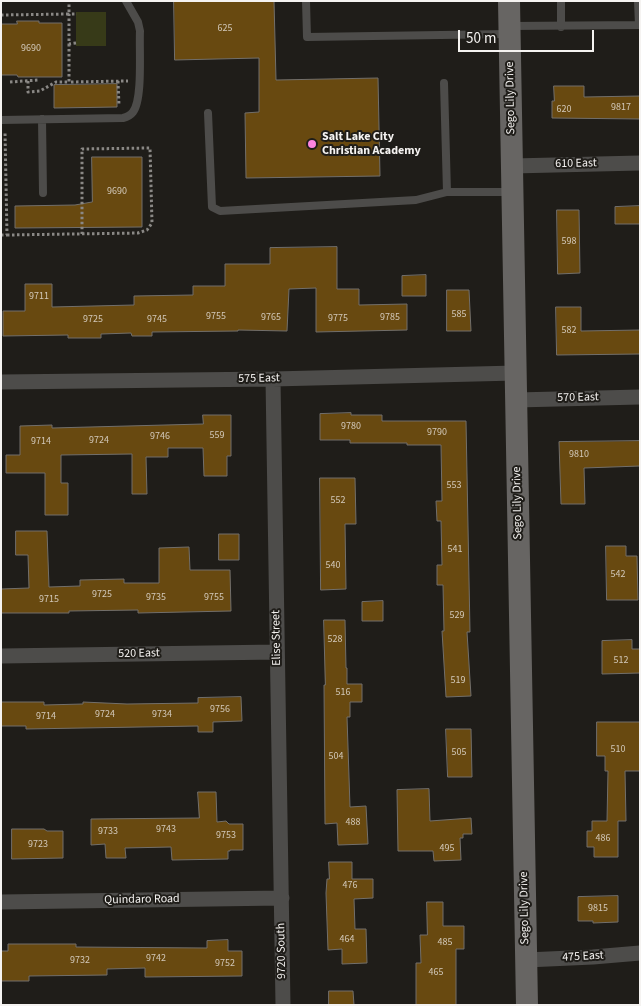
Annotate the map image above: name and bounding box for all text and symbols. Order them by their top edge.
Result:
scale bar [461,20,597,52]
house number: 625 [218,23,232,35]
text: 50 m [466,28,496,49]
house number: 9690 [21,43,41,55]
street label: Sego Lily Drive [503,61,519,135]
house number: 9817 [611,102,631,114]
house number: 620 [557,104,571,116]
place label: Salt Lake City Christian Academy [322,130,421,158]
marker: Salt Lake City Christian Academy [306,138,318,150]
street label: 610 East [555,156,597,172]
house number: 9690 [107,186,127,198]
house number: 598 [562,236,576,248]
house number: 9711 [29,291,49,303]
house number: 585 [452,309,466,321]
house number: 9755 [206,311,226,323]
house number: 9765 [261,312,281,324]
house number: 9785 [380,312,400,324]
house number: 9775 [328,313,348,325]
house number: 9725 [83,314,103,326]
house number: 9745 [147,314,167,326]
house number: 582 [562,325,576,337]
street label: 575 East [238,371,280,387]
street label: 570 East [557,390,599,406]
house number: 9780 [341,421,361,433]
house number: 9790 [427,427,447,439]
house number: 559 [210,430,224,442]
house number: 9746 [150,431,170,443]
house number: 9724 [89,435,109,447]
house number: 9714 [31,436,51,448]
house number: 9810 [569,449,589,461]
street label: Sego Lily Drive [510,466,526,540]
house number: 553 [447,480,461,492]
house number: 552 [331,495,345,507]
house number: 541 [448,544,462,556]
house number: 540 [326,560,340,572]
house number: 542 [611,569,625,581]
house number: 9725 [92,589,112,601]
house number: 9735 [146,592,166,604]
house number: 9755 [204,592,224,604]
house number: 9715 [39,594,59,606]
street label: Elise Street [269,610,285,666]
house number: 529 [450,610,464,622]
house number: 528 [328,634,342,646]
street label: 520 East [118,646,160,662]
house number: 512 [614,655,628,667]
house number: 519 [451,675,465,687]
house number: 516 [336,687,350,699]
house number: 9756 [210,704,230,716]
house number: 9724 [95,709,115,721]
house number: 9734 [152,709,172,721]
house number: 9714 [36,711,56,723]
house number: 510 [611,744,625,756]
house number: 505 [452,747,466,759]
house number: 504 [329,751,343,763]
house number: 488 [346,817,360,829]
house number: 9743 [156,824,176,836]
house number: 9733 [98,826,118,838]
house number: 9753 [216,830,236,842]
house number: 486 [596,833,610,845]
house number: 9723 [28,839,48,851]
house number: 495 [440,843,454,855]
street label: Sego Lily Drive [517,871,533,945]
house number: 476 [343,880,357,892]
street label: Quindaro Road [104,892,180,908]
house number: 9815 [588,903,608,915]
street label: 9720 South [274,923,290,979]
house number: 464 [340,934,354,946]
house number: 485 [438,937,452,949]
street label: 475 East [562,949,604,965]
house number: 9742 [146,953,166,965]
house number: 9732 [70,955,90,967]
house number: 9752 [215,958,235,970]
house number: 465 [429,967,443,979]

